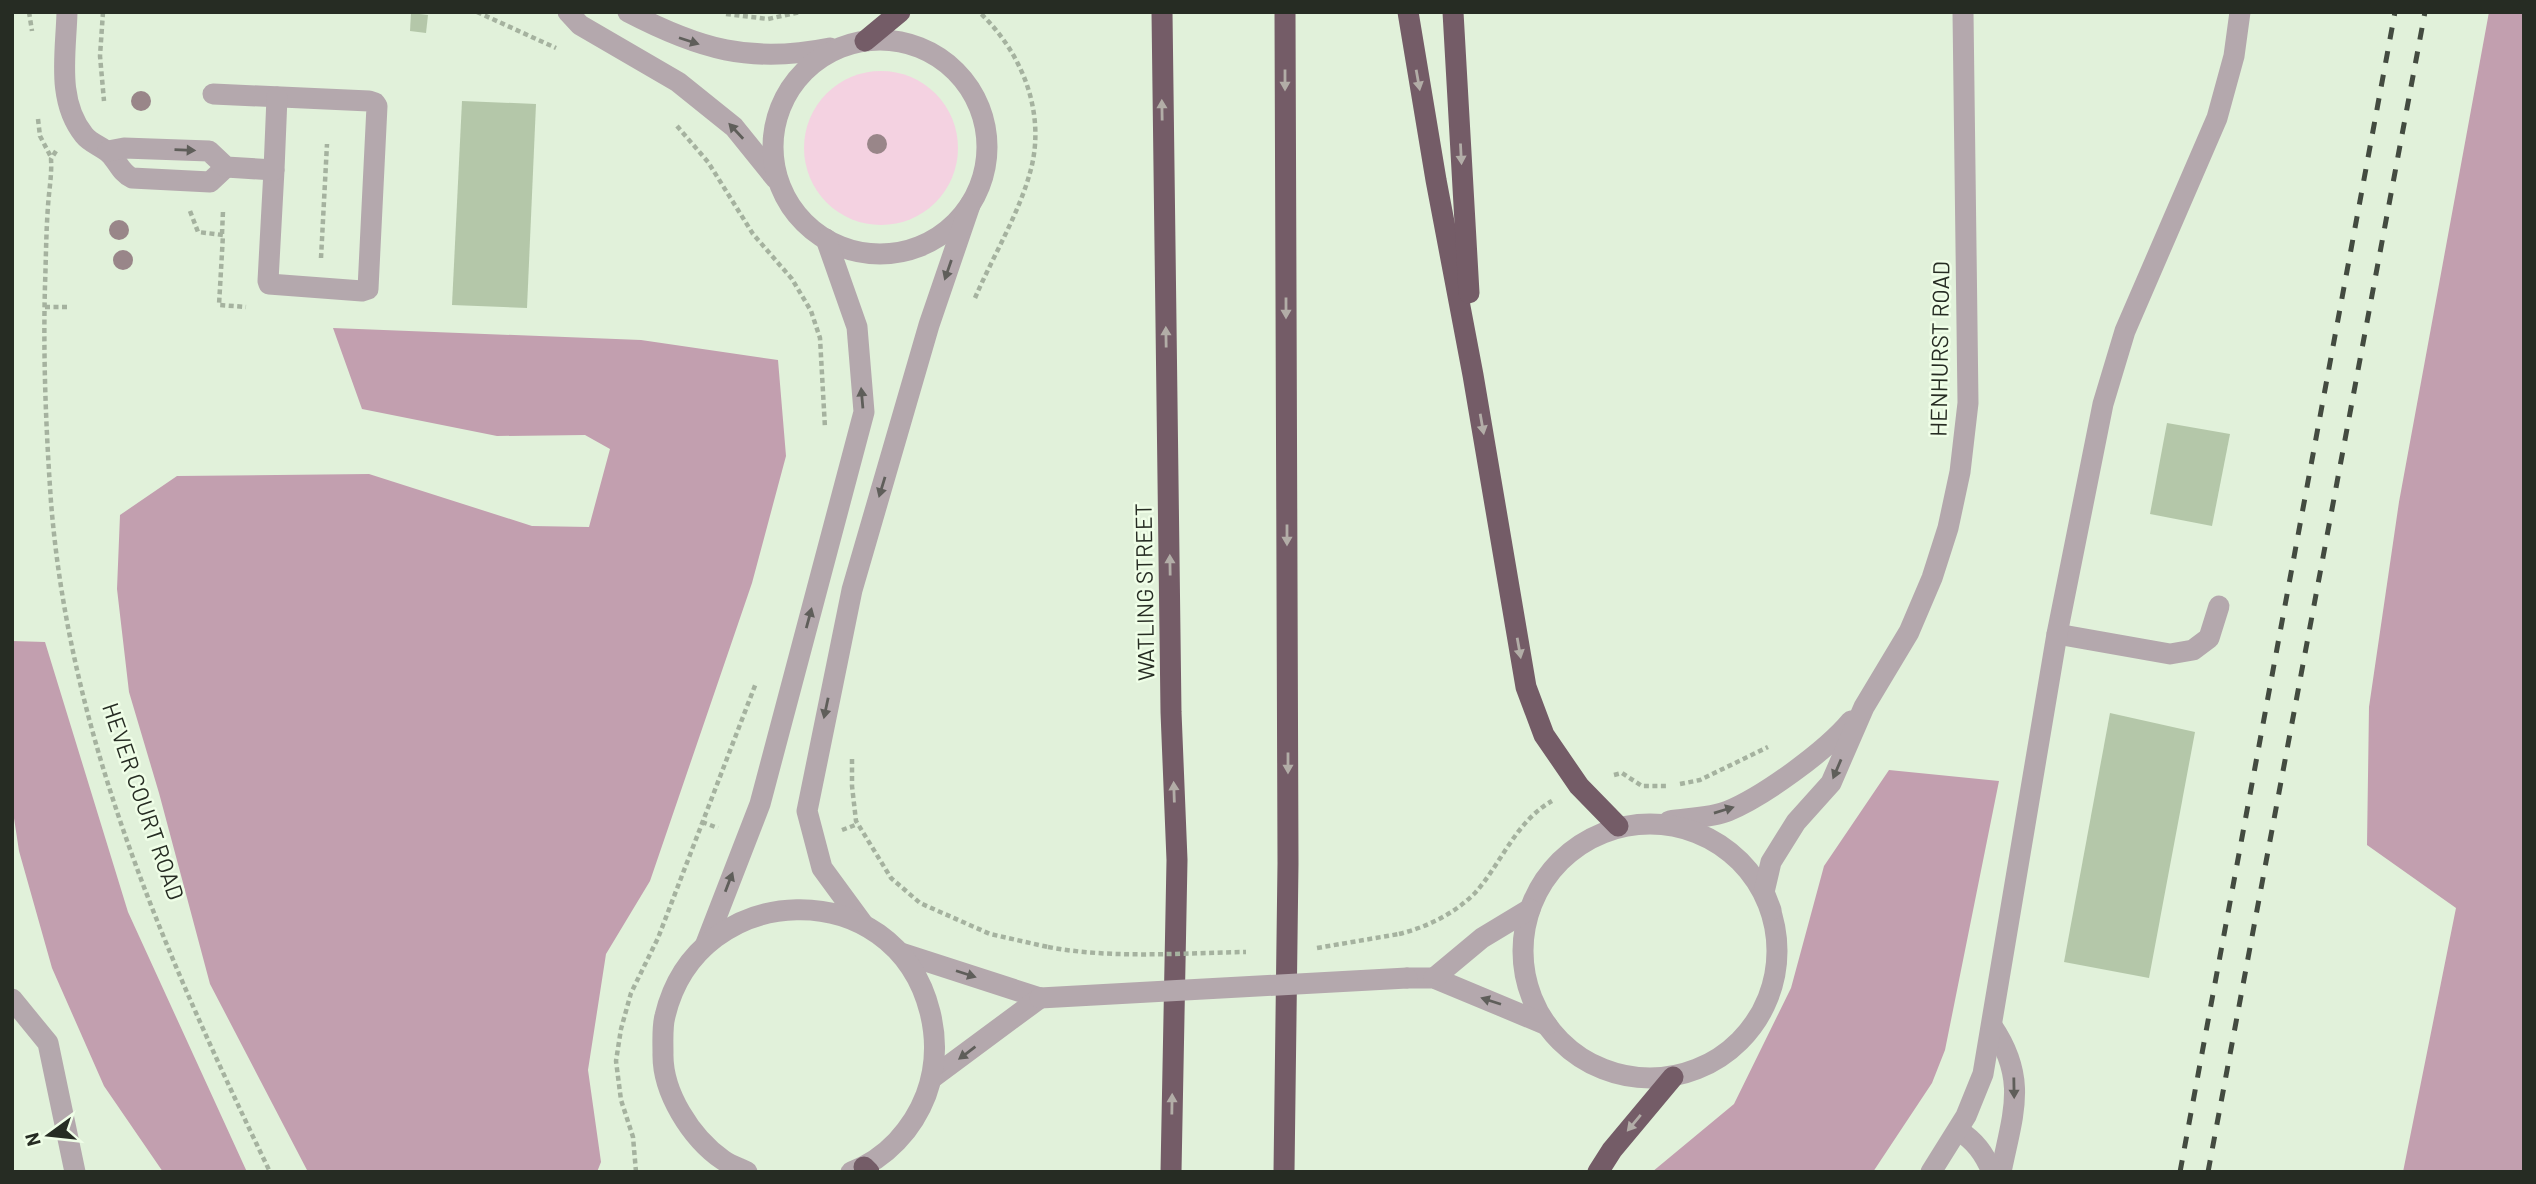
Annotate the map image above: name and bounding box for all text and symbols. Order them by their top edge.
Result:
one-way arrow [679,36,700,47]
one-way arrow [1413,69,1424,91]
one-way arrow [1279,70,1291,92]
one-way arrow [1157,98,1168,120]
one-way arrow [728,122,744,140]
one-way arrow [1456,143,1467,165]
one-way arrow [175,144,197,155]
one-way arrow [942,259,953,280]
street label: HENHURST ROAD [1923,261,1955,437]
one-way arrow [1280,297,1292,319]
one-way arrow [1161,326,1172,348]
one-way arrow [856,386,867,408]
one-way arrow [1477,413,1488,435]
one-way arrow [876,477,886,498]
street label: WATLING STREET [1128,503,1160,681]
one-way arrow [1281,525,1293,547]
one-way arrow [1164,553,1176,575]
one-way arrow [804,607,815,629]
one-way arrow [1514,637,1525,659]
one-way arrow [821,697,832,719]
street label: HEVER COURT ROAD [97,699,191,903]
one-way arrow [1282,752,1294,774]
one-way arrow [1831,759,1842,780]
one-way arrow [1169,781,1180,803]
one-way arrow [1713,805,1734,815]
one-way arrow [724,872,735,893]
one-way arrow [956,970,977,980]
one-way arrow [1480,996,1501,1006]
one-way arrow [958,1045,976,1060]
one-way arrow [2008,1078,2020,1100]
one-way arrow [1166,1092,1178,1114]
north arrow [14,1100,84,1170]
one-way arrow [1627,1115,1642,1132]
text: N [19,1130,45,1149]

